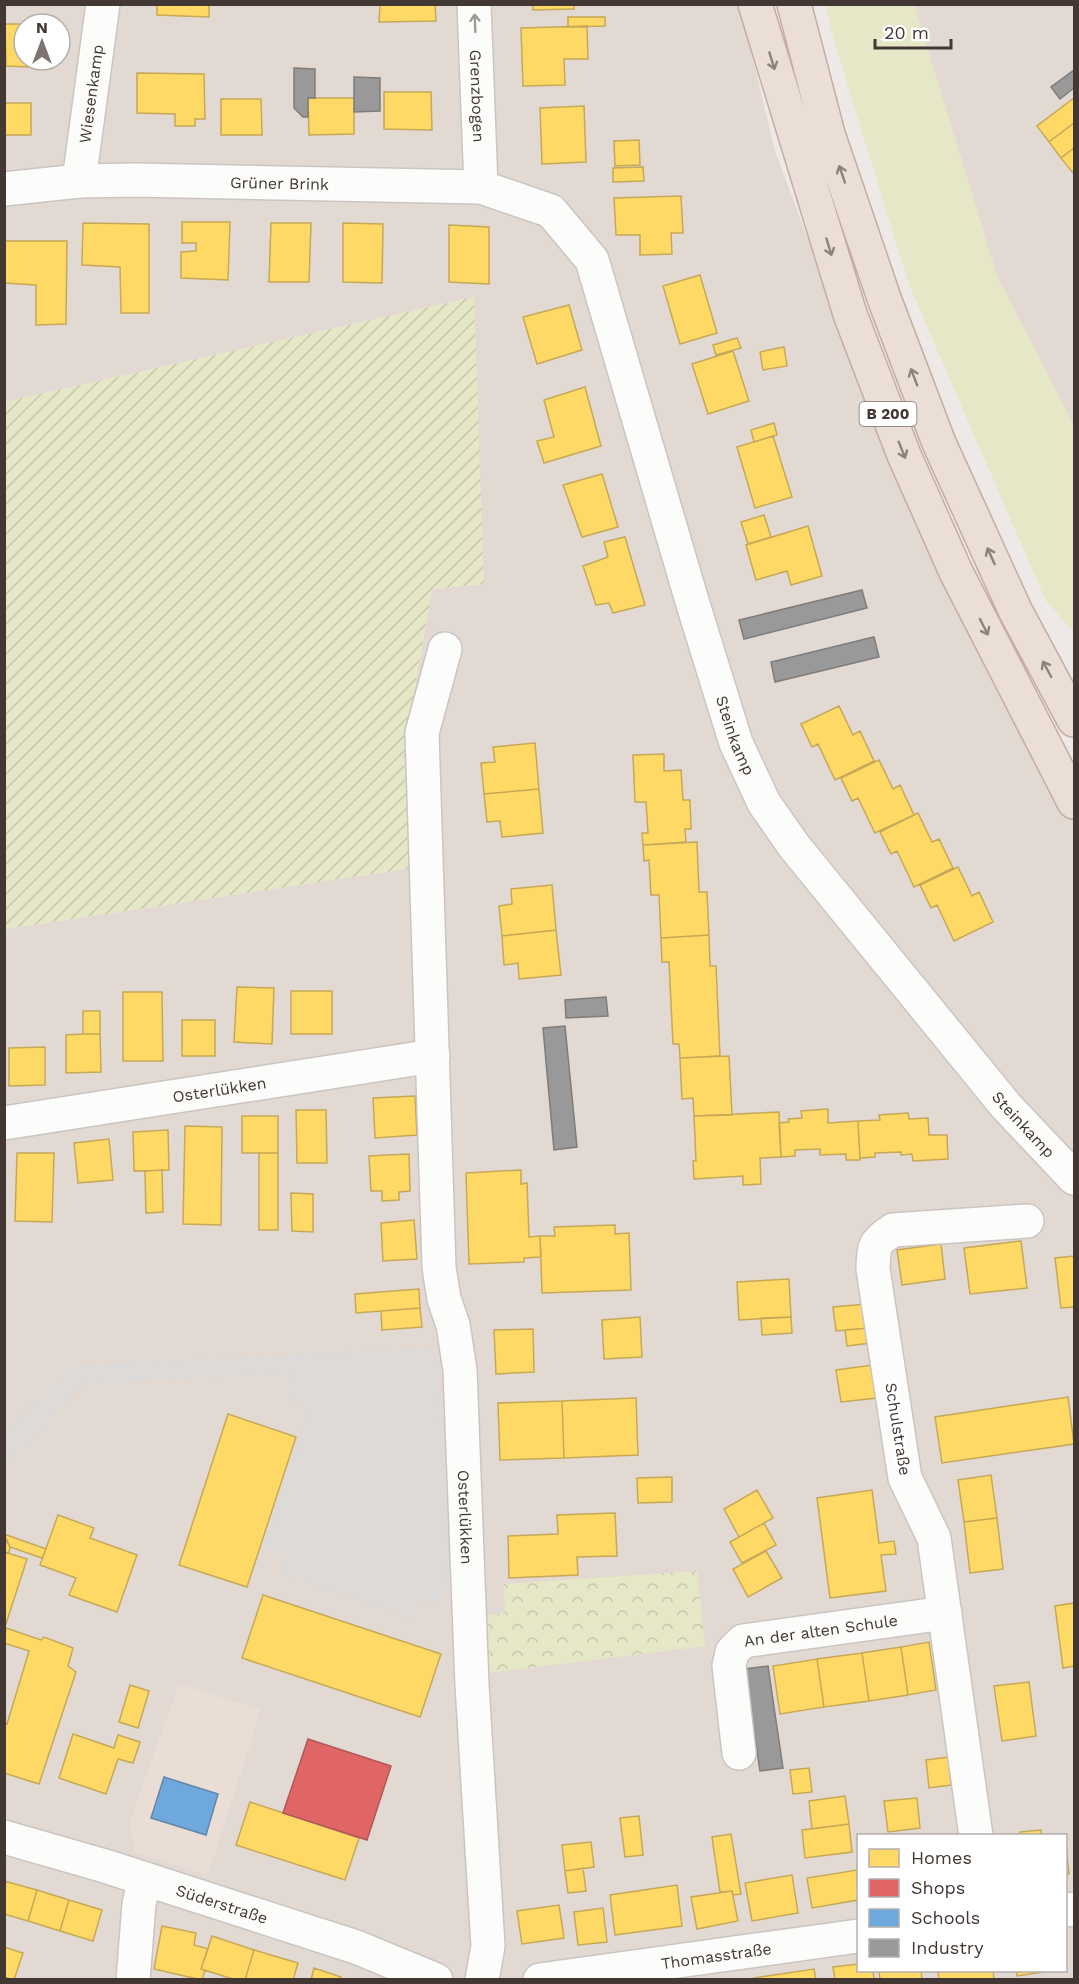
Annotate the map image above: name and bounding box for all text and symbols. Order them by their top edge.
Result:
north arrow [12,12,72,72]
scale bar [875,12,952,50]
one-way arrow [469,14,480,34]
text: N [36,18,48,37]
text: 20 m [884,22,929,43]
street label: Wiesenkamp [75,43,107,144]
street label: Grenzbogen [466,49,489,143]
one-way arrow [767,51,778,70]
one-way arrow [835,165,846,184]
street label: Grüner Brink [230,172,329,193]
one-way arrow [824,237,835,256]
one-way arrow [908,368,919,387]
road number: B 200 [860,402,916,426]
one-way arrow [897,440,908,459]
one-way arrow [985,548,996,566]
one-way arrow [978,618,990,635]
one-way arrow [1041,661,1053,678]
street label: Steinkamp [712,693,759,778]
street label: Osterlükken [171,1073,268,1106]
street label: Steinkamp [988,1087,1059,1161]
street label: Schulstraße [881,1381,915,1477]
street label: Osterlükken [454,1469,477,1565]
street label: An der alten Schule [743,1610,899,1650]
legend [857,1834,1067,1972]
text: Homes [911,1847,972,1868]
text: Shops [911,1877,965,1898]
street label: Süderstraße [174,1880,270,1927]
text: Schools [911,1907,980,1928]
text: Industry [911,1937,984,1958]
street label: Thomasstraße [660,1939,773,1973]

